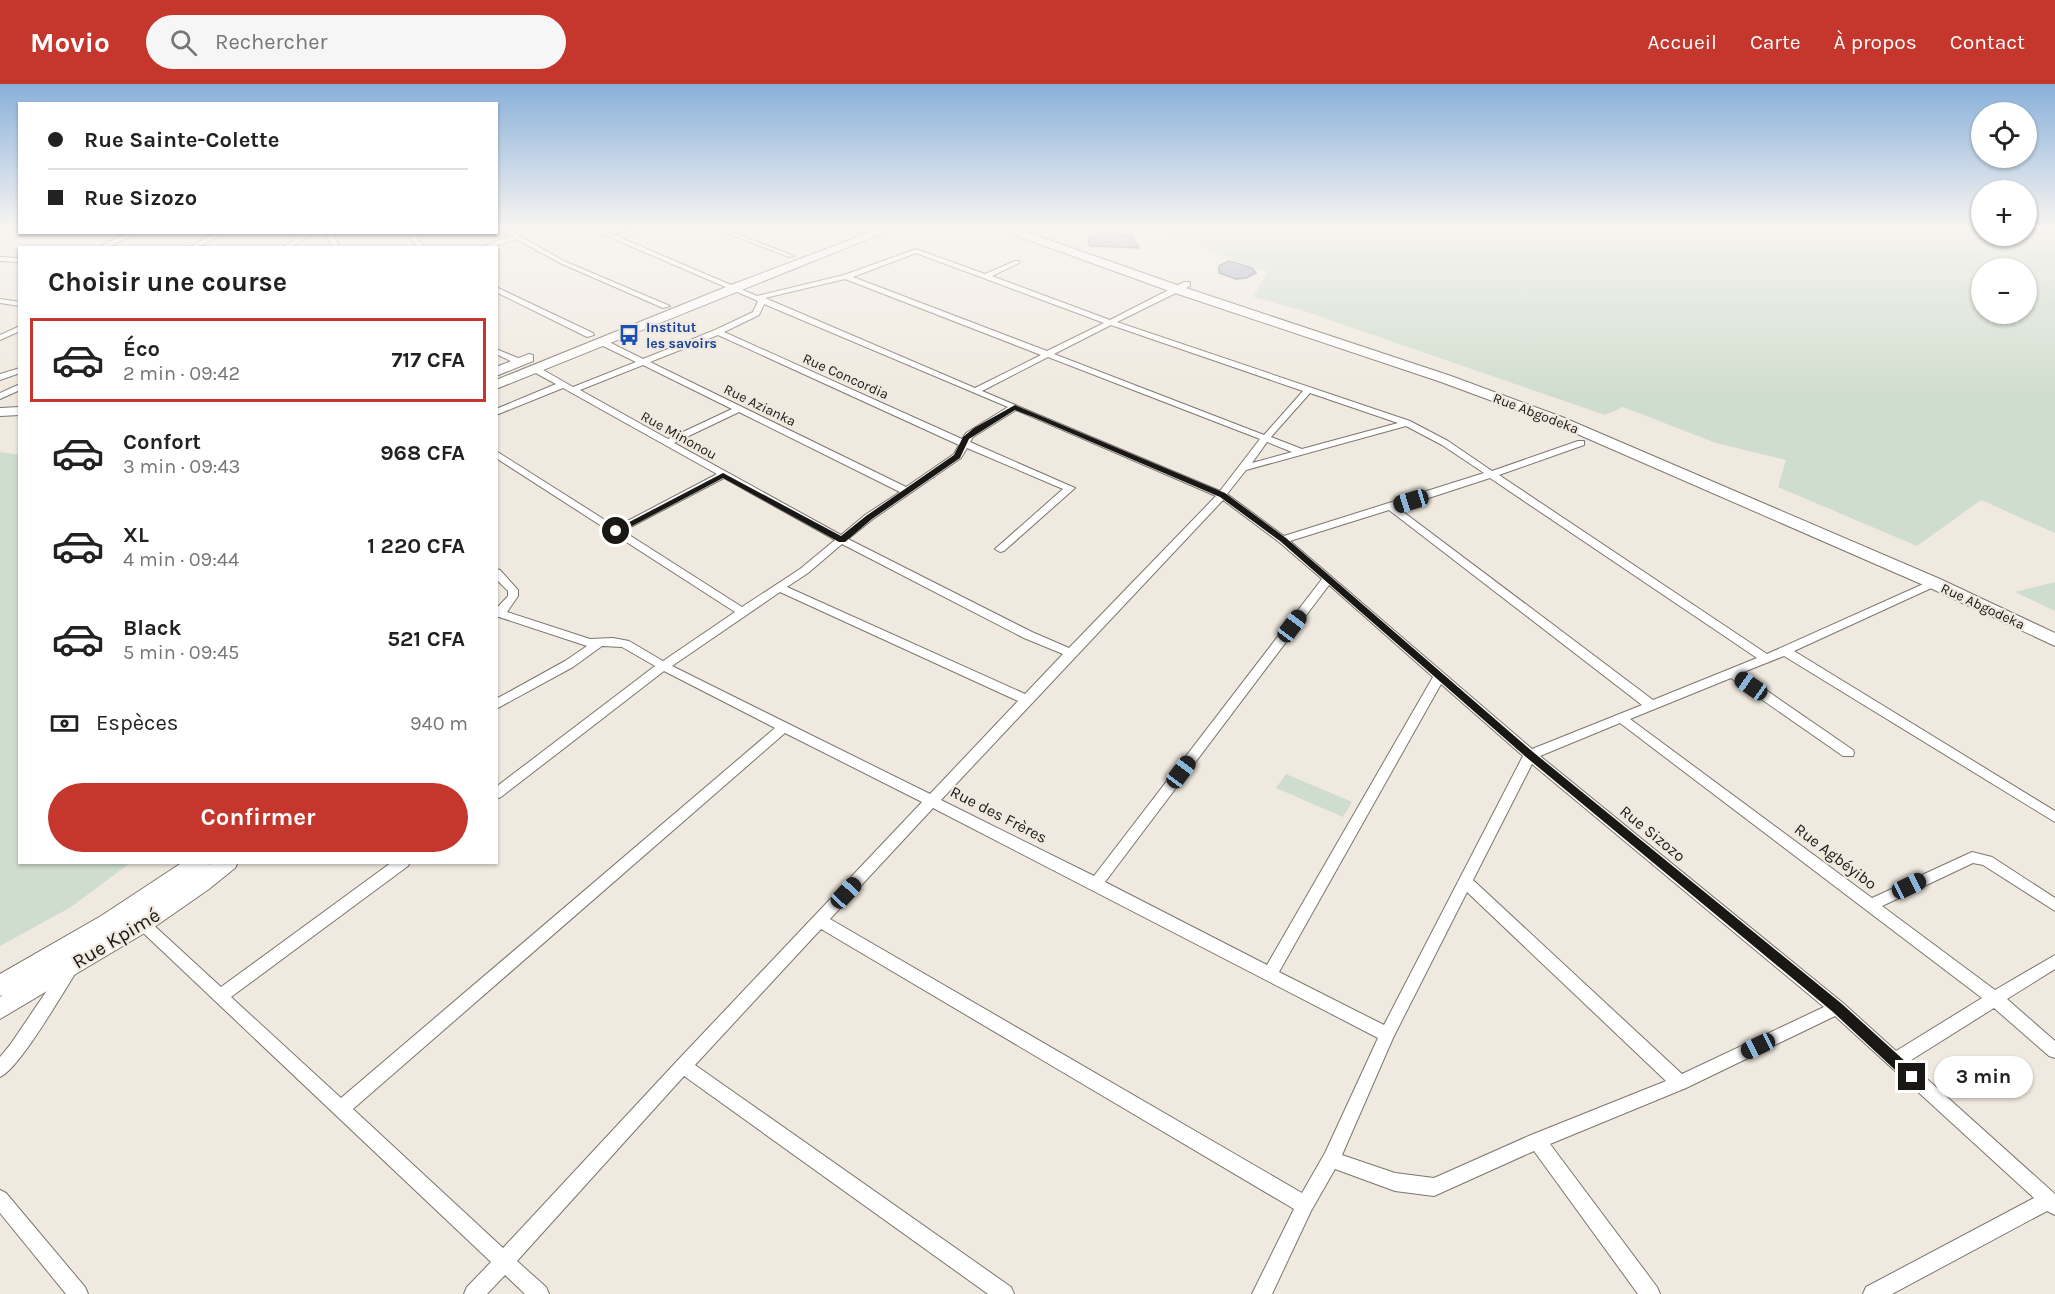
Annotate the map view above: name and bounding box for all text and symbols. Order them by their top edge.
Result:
search box [146,15,566,69]
text: Movio [30,26,110,59]
icon: search [167,26,200,59]
text: Rechercher [215,29,327,55]
text: Accueil [1648,30,1717,54]
text: Carte [1750,30,1801,54]
text: À propos [1834,30,1917,54]
text: Contact [1950,30,2025,54]
map controls [1971,102,2037,324]
button: locate [1971,102,2037,168]
text: Rue Sainte-Colette [84,127,279,153]
button: + [1971,180,2037,246]
text: Rue Sizozo [84,185,197,211]
button: − [1971,258,2037,324]
text: Choisir une course [48,266,287,298]
place label: Institut les savoirs [646,319,717,352]
bus stop icon: Institut les savoirs [617,323,641,347]
icon: car [51,333,105,387]
text: Éco [123,336,160,362]
text: 717 CFA [391,347,465,373]
street label: Rue Concordia [800,350,891,403]
text: 2 min · 09:42 [123,362,240,385]
street label: Rue Azianka [721,381,799,430]
street label: Rue Abgodeka [1491,389,1581,438]
street label: Rue Minonou [638,408,720,463]
icon: car [51,426,105,480]
text: Confort [123,429,201,455]
text: 968 CFA [380,440,465,466]
text: 3 min · 09:43 [123,455,240,478]
car [1391,487,1431,515]
route start [602,517,629,544]
icon: car [51,519,105,573]
text: XL [123,522,149,548]
text: 1 220 CFA [367,533,465,559]
text: 4 min · 09:44 [123,548,239,571]
street label: Rue Abgodeka [1938,580,2027,633]
car [1274,606,1310,646]
icon: car [51,612,105,666]
text: Black [123,615,182,641]
text: 521 CFA [387,626,465,652]
text: 5 min · 09:45 [123,641,239,664]
car [1731,668,1771,704]
icon: cash [48,707,81,740]
text: Espèces [96,710,178,736]
text: 940 m [410,712,468,735]
car [1163,752,1199,792]
street label: Rue des Frères [947,782,1050,847]
button: Confirmer [48,783,468,852]
street label: Rue Sizozo [1616,801,1689,866]
street label: Rue Agbéyibo [1791,819,1880,893]
car [1889,870,1929,902]
car [827,874,865,912]
street label: Rue Kpimé [68,903,164,974]
car [1738,1030,1778,1062]
callout: 3 min [1933,1056,2032,1098]
route end [1898,1063,1925,1090]
text: 3 min [1956,1065,2011,1088]

